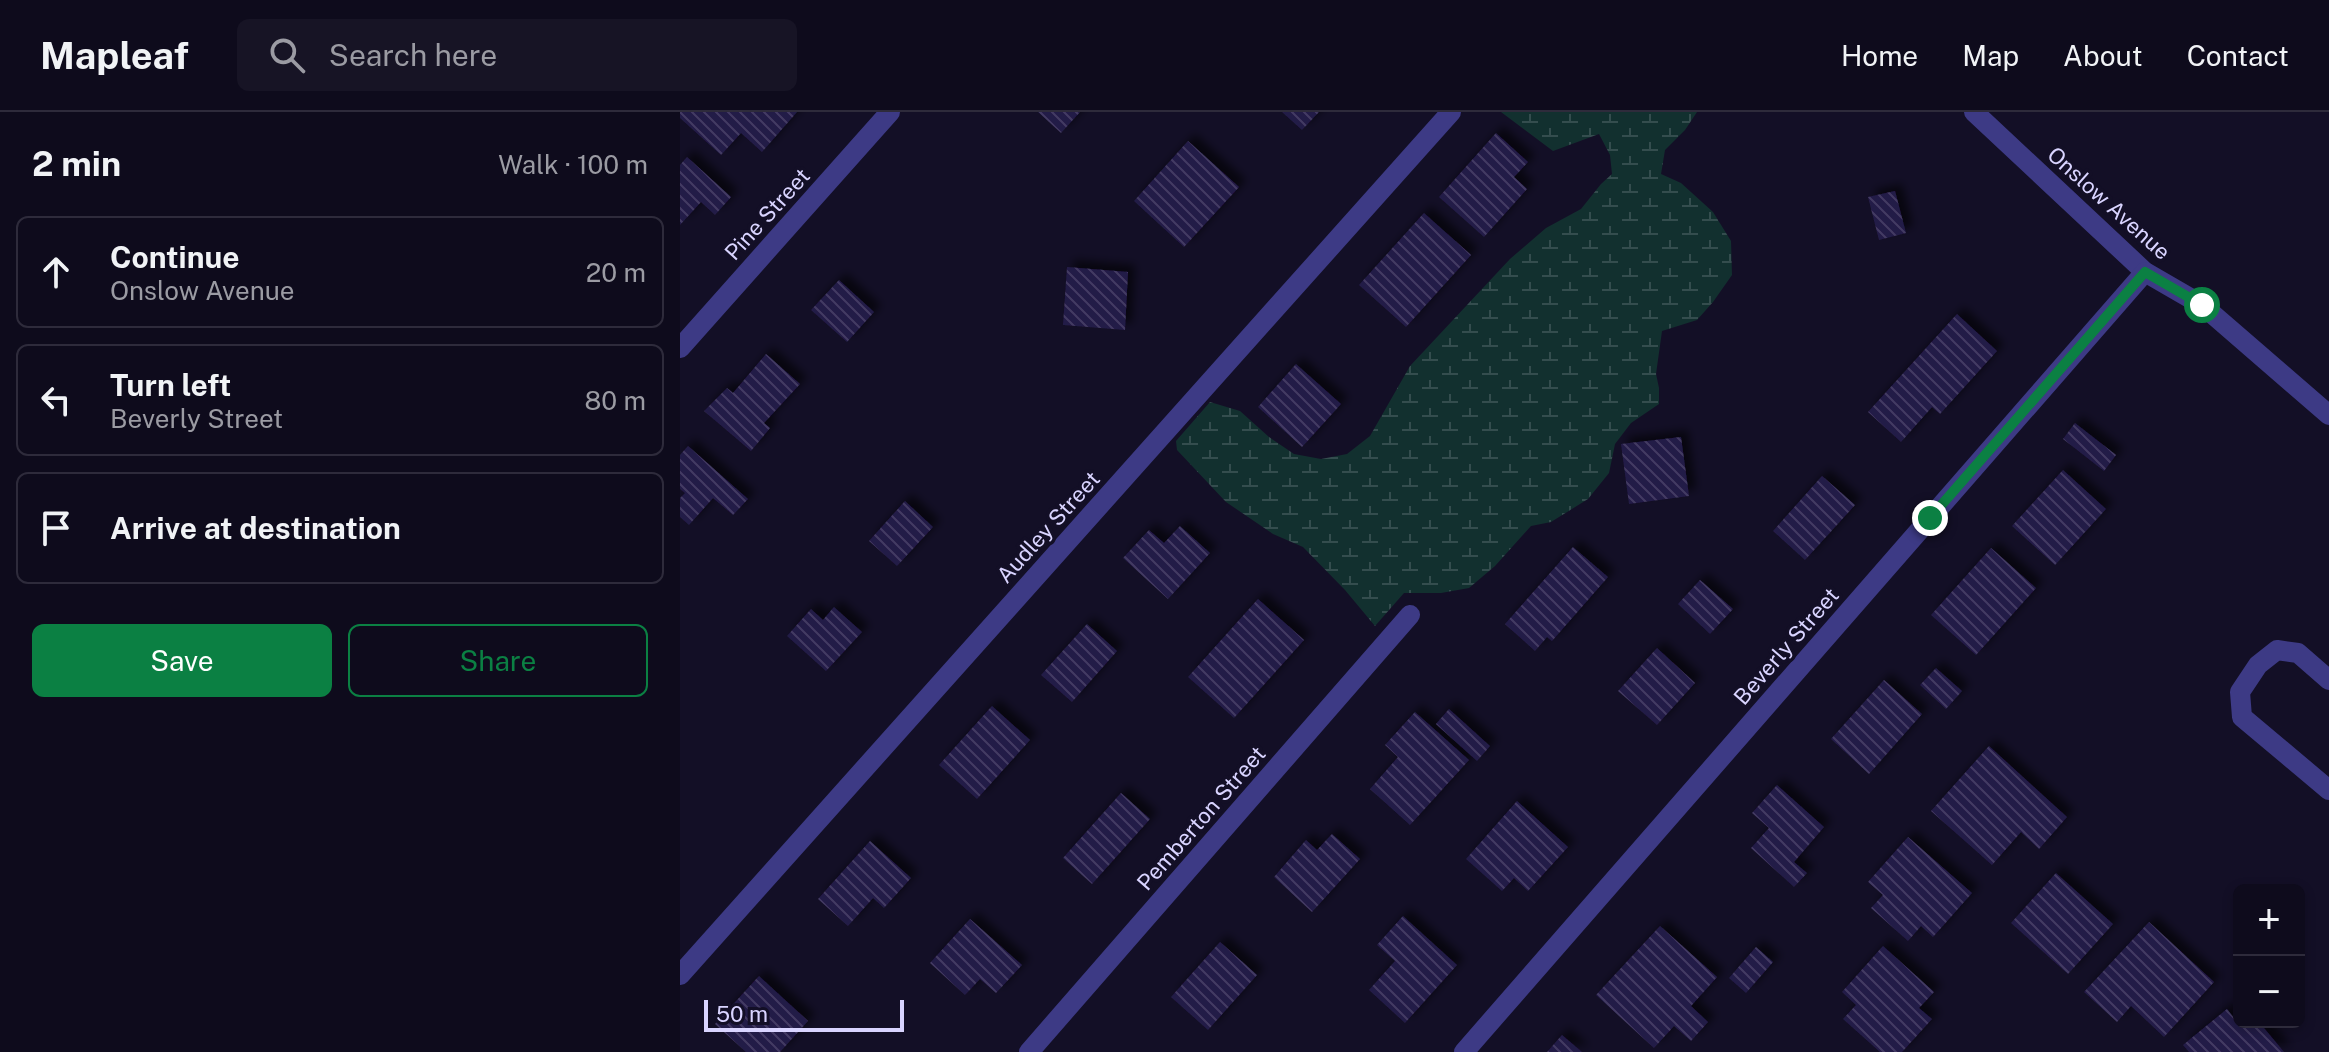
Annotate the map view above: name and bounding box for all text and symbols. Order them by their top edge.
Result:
search box [237,19,797,91]
text: Mapleaf [40,33,189,78]
icon: search [265,33,309,77]
text: Search here [329,37,497,73]
text: Home [1841,39,1918,72]
text: Map [1962,39,2019,72]
text: About [2063,39,2143,72]
text: Contact [2187,39,2289,72]
street label: Onslow Avenue [2042,141,2176,265]
text: 2 min [32,144,121,184]
text: Walk · 100 m [498,149,648,180]
street label: Pine Street [719,163,815,265]
text: Continue [110,239,240,275]
icon: ahead [34,250,78,294]
text: 20 m [586,257,646,288]
text: Onslow Avenue [110,275,295,306]
route start [2184,287,2220,323]
text: Turn left [110,367,231,403]
icon: left [34,378,78,422]
text: 80 m [585,385,646,416]
text: Beverly Street [110,403,283,434]
street label: Audley Street [991,466,1105,588]
route end [1912,500,1948,536]
icon: arrive [34,506,78,550]
text: Arrive at destination [110,510,401,546]
street label: Beverly Street [1728,582,1844,710]
button: Save [32,624,332,697]
button: Share [348,624,648,697]
street label: Pemberton Street [1131,741,1271,895]
map controls [2233,884,2305,1028]
button: + [2233,884,2305,956]
button: − [2233,956,2305,1028]
scale bar [704,996,904,1032]
text: 50 m [716,1001,768,1027]

